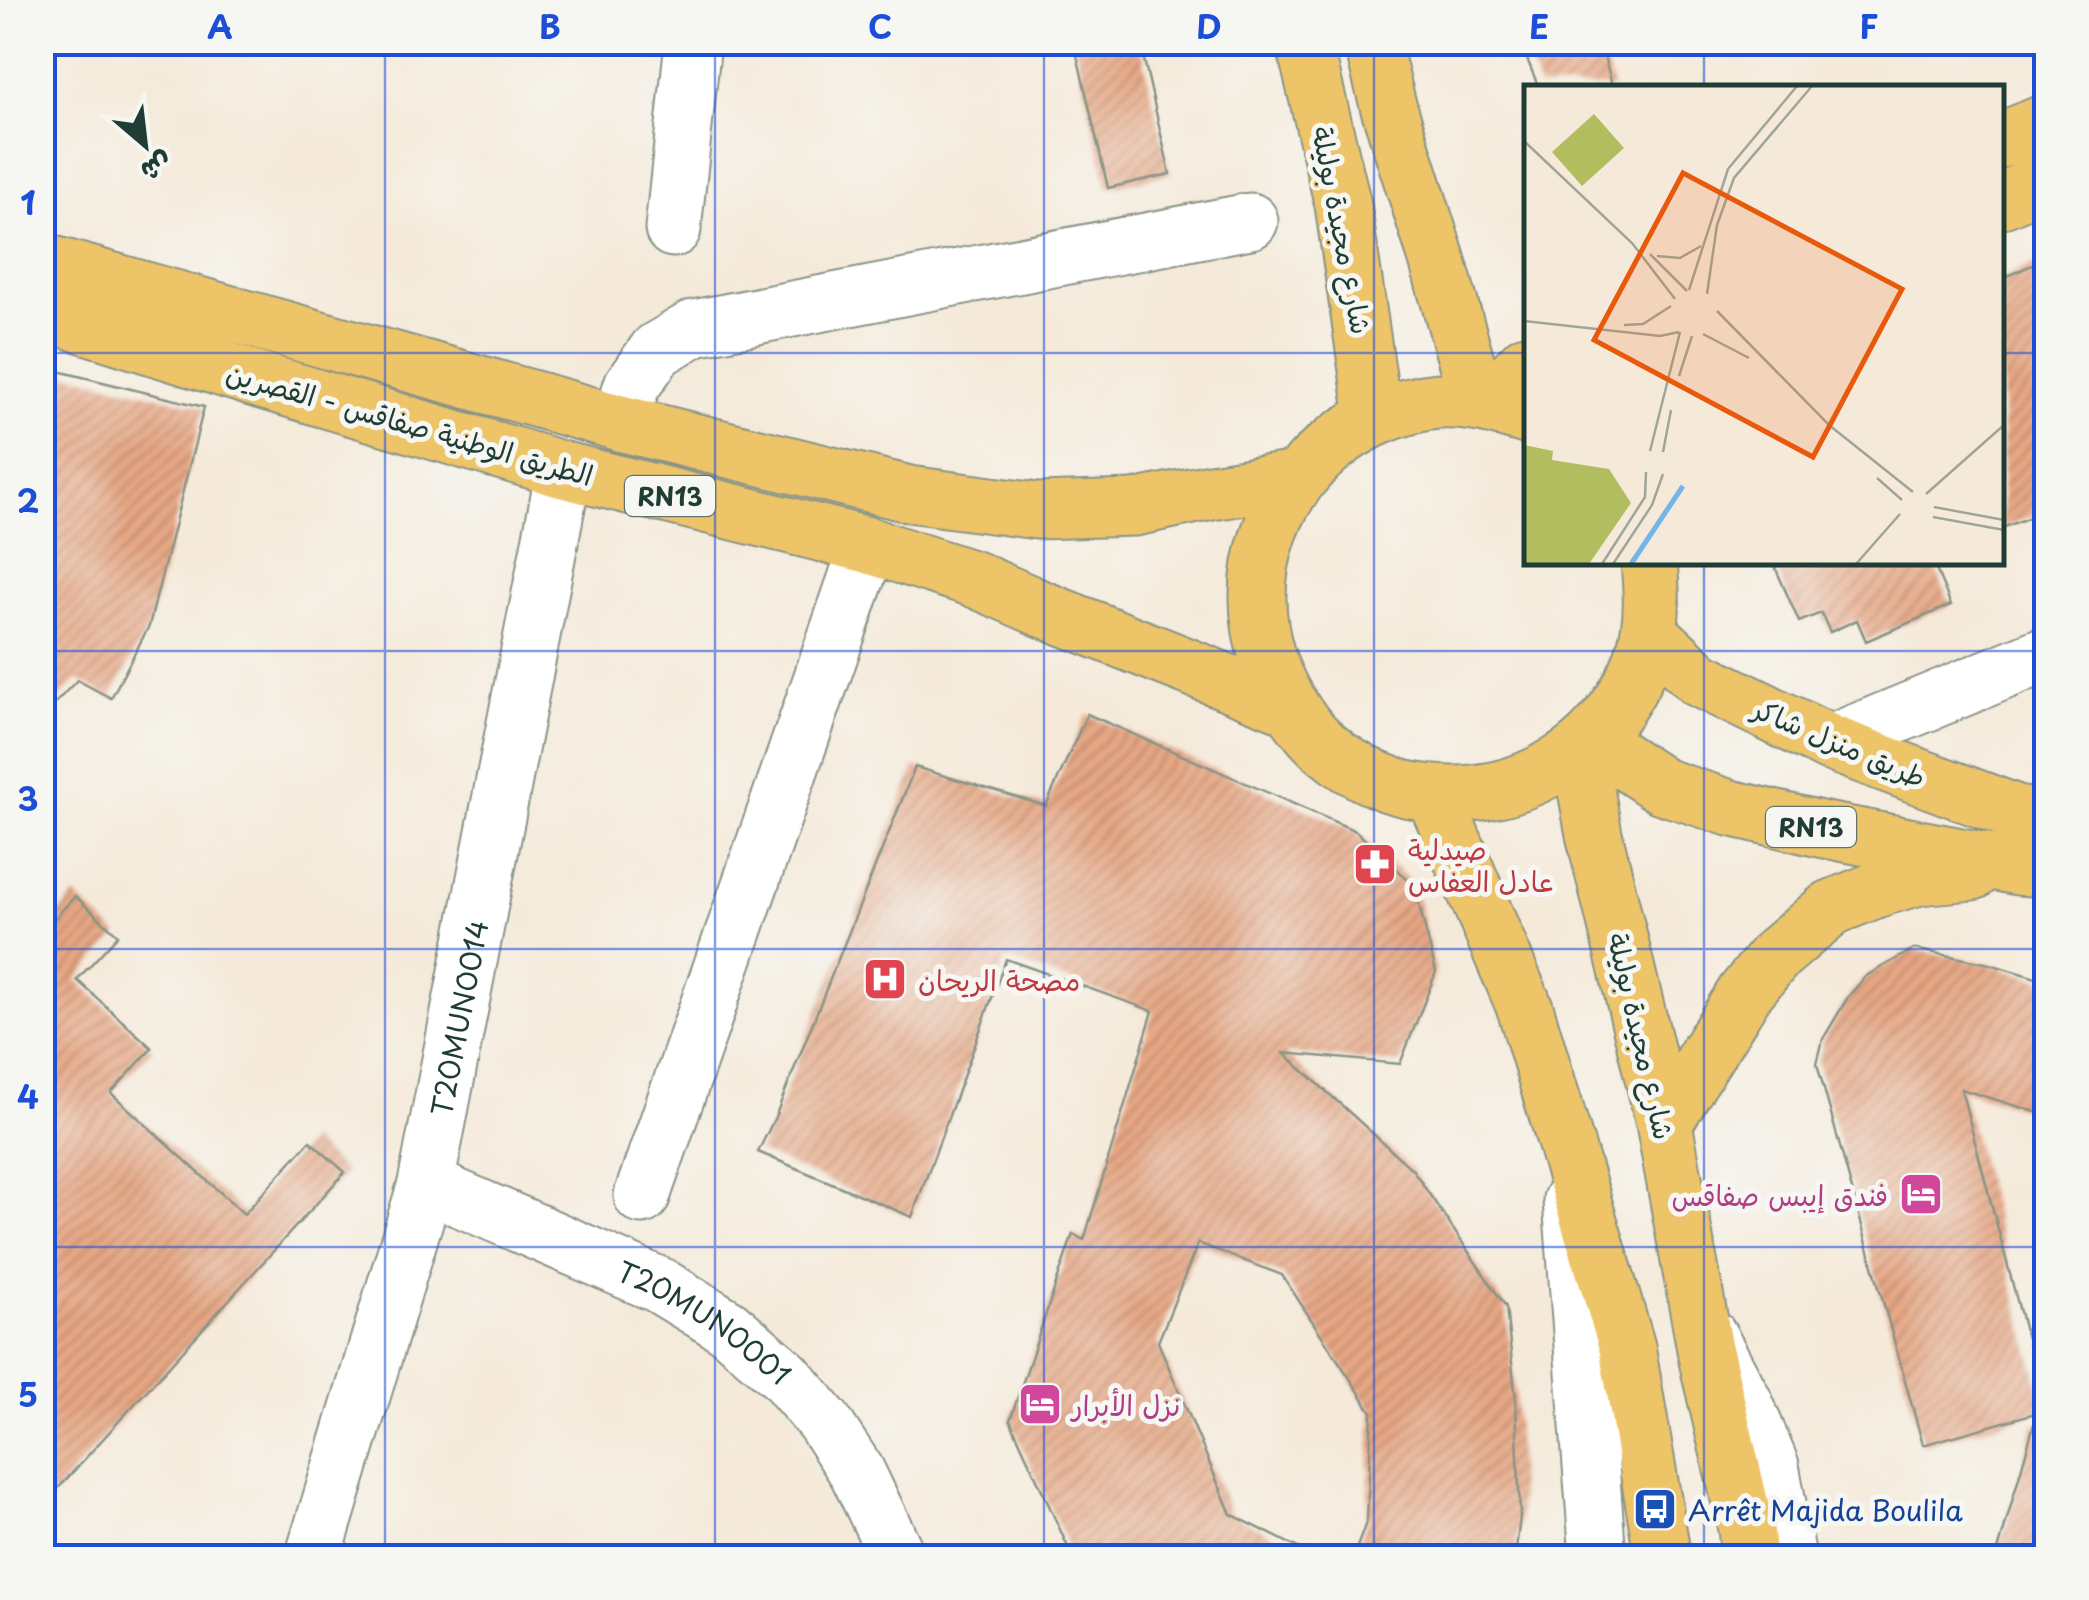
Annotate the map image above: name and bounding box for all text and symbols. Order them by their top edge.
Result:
text: A [207,2,233,50]
text: B [539,2,561,50]
text: C [868,2,892,50]
text: D [1196,2,1222,50]
text: E [1529,2,1549,50]
text: F [1860,2,1878,50]
inset map [1524,85,2004,565]
north arrow [95,95,195,195]
street label: شارع مجيدة بوليلة [1302,122,1384,338]
text: ش [134,142,181,195]
text: 1 [20,178,36,226]
street label: الطريق الوطنية صفاقس - القصرين [222,350,598,496]
text: 2 [17,476,39,524]
road number: RN13 [625,476,715,516]
street label: طريق منزل شاكر [1745,686,1933,798]
text: 3 [18,774,38,822]
road number: RN13 [1766,807,1856,847]
place label: صيدلية عادل العفاس [1408,827,1555,902]
pharmacy icon: صيدلية عادل العفاس [1352,841,1398,887]
street label: T20MUN0014 [418,916,498,1119]
street label: شارع مجيدة بوليلة [1597,928,1687,1144]
hospital icon: مصحة الريحان [862,956,908,1002]
place label: مصحة الريحان [918,958,1080,1001]
text: 4 [17,1072,39,1120]
hotel icon: فندق إيبس صفاقس [1898,1171,1944,1217]
place label: فندق إيبس صفاقس [1671,1173,1888,1216]
street label: T20MUN0001 [611,1248,801,1394]
text: 5 [18,1370,38,1418]
hotel icon: نزل الأبرار [1017,1381,1063,1427]
place label: نزل الأبرار [1070,1383,1180,1426]
bus stop icon: Arrêt Majida Boulila [1632,1486,1678,1532]
place label: Arrêt Majida Boulila [1688,1488,1963,1531]

